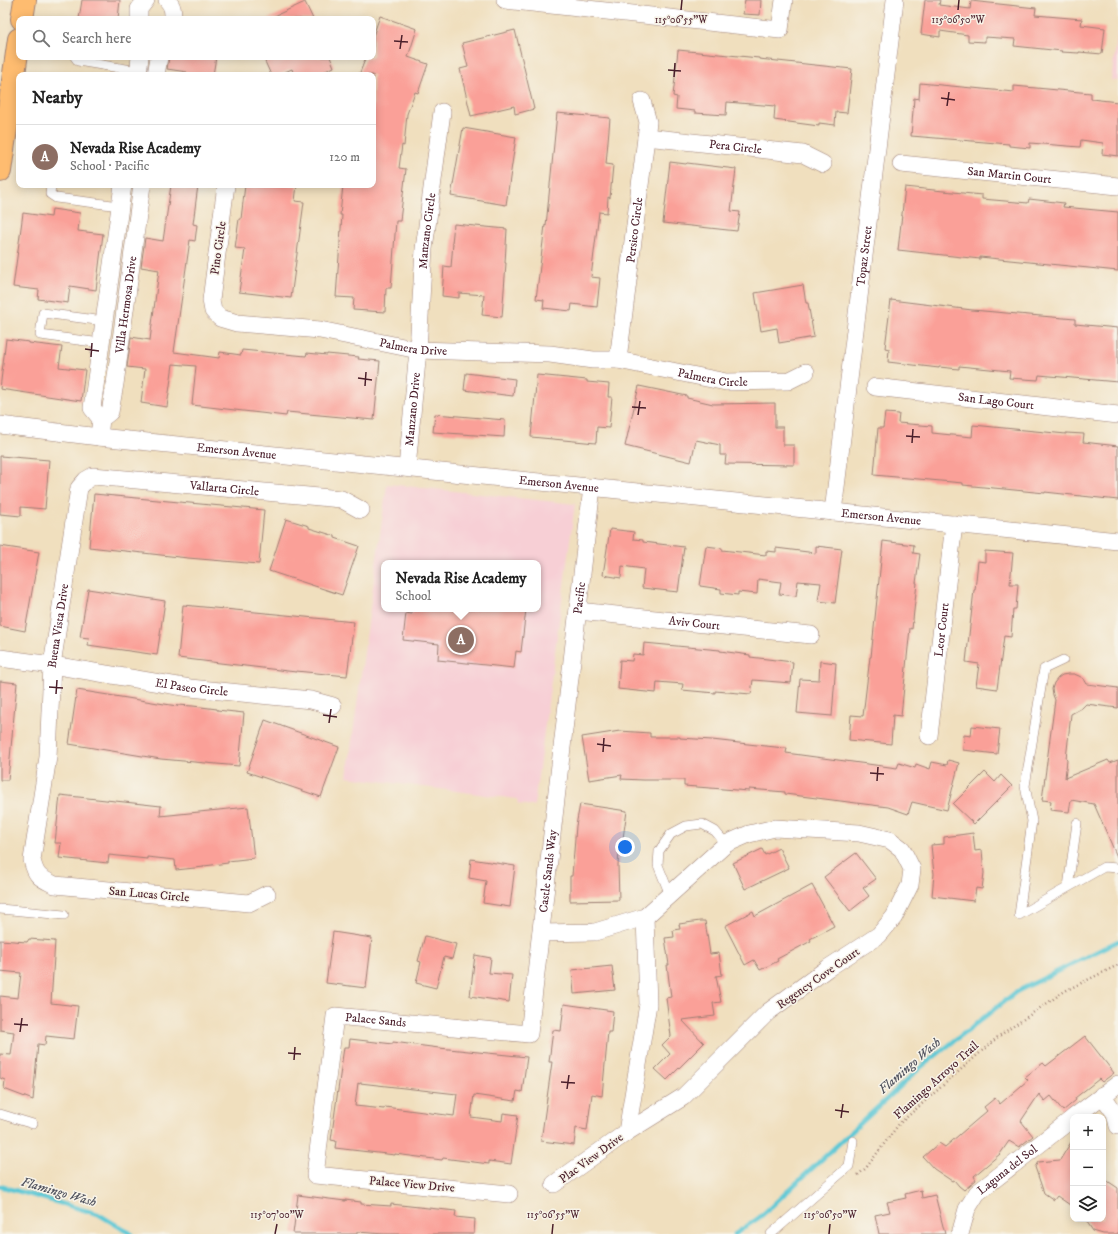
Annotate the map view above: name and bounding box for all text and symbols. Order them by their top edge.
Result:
text: 115°06'55"W [655,14,708,26]
text: 115°06'50"W [931,14,985,26]
search box [16,16,376,60]
icon: search [30,27,52,49]
text: Search here [62,29,131,48]
text: Nearby [32,87,82,109]
street label: Pera Circle [708,137,763,158]
text: Nevada Rise Academy [70,139,201,158]
text: A [41,149,49,165]
text: 120 m [329,149,360,165]
text: School · Pacific [70,158,149,174]
street label: San Martin Court [967,164,1052,187]
street label: Manzano Circle [416,192,439,269]
street label: Persico Circle [623,196,646,264]
street label: Pino Circle [207,220,230,276]
street label: Topaz Street [853,225,876,287]
street label: Villa Hermosa Drive [112,255,140,355]
street label: Palmera Drive [378,335,447,359]
street label: Palmera Circle [676,365,748,390]
street label: Manzano Drive [402,372,424,447]
street label: San Lago Court [957,390,1035,413]
street label: Emerson Avenue [196,440,277,463]
street label: Emerson Avenue [518,473,600,496]
street label: Vallarta Circle [188,478,260,499]
street label: Emerson Avenue [840,506,922,529]
popup [381,560,541,612]
text: Nevada Rise Academy [396,569,526,588]
street label: Pacific [570,581,589,615]
street label: Buena Vista Drive [45,583,72,669]
text: School [396,588,431,604]
street label: Leor Court [931,602,953,658]
street label: Aviv Court [668,613,721,634]
pin: A [448,625,474,655]
street label: El Paseo Circle [154,675,229,700]
street label: Castle Sands Way [536,829,561,913]
your location [615,837,635,857]
street label: San Lucas Circle [108,884,190,905]
street label: Regency Cove Court [774,944,863,1013]
street label: Palace Sands [344,1010,407,1031]
water label: Flamingo Wash [875,1034,944,1097]
street label: Flamingo Arroyo Trail [891,1038,982,1123]
map controls [1070,1114,1106,1222]
button: + [1070,1114,1106,1150]
street label: Plac View Drive [556,1130,626,1187]
street label: Laguna del Sol [974,1142,1041,1198]
button: − [1070,1150,1106,1186]
street label: Palace View Drive [368,1173,455,1196]
water label: Flamingo Wash [19,1174,98,1210]
button: layers [1070,1186,1106,1222]
text: 115°07'00"W [250,1209,305,1221]
text: 115°06'55"W [527,1209,580,1221]
text: 115°06'50"W [803,1209,857,1221]

